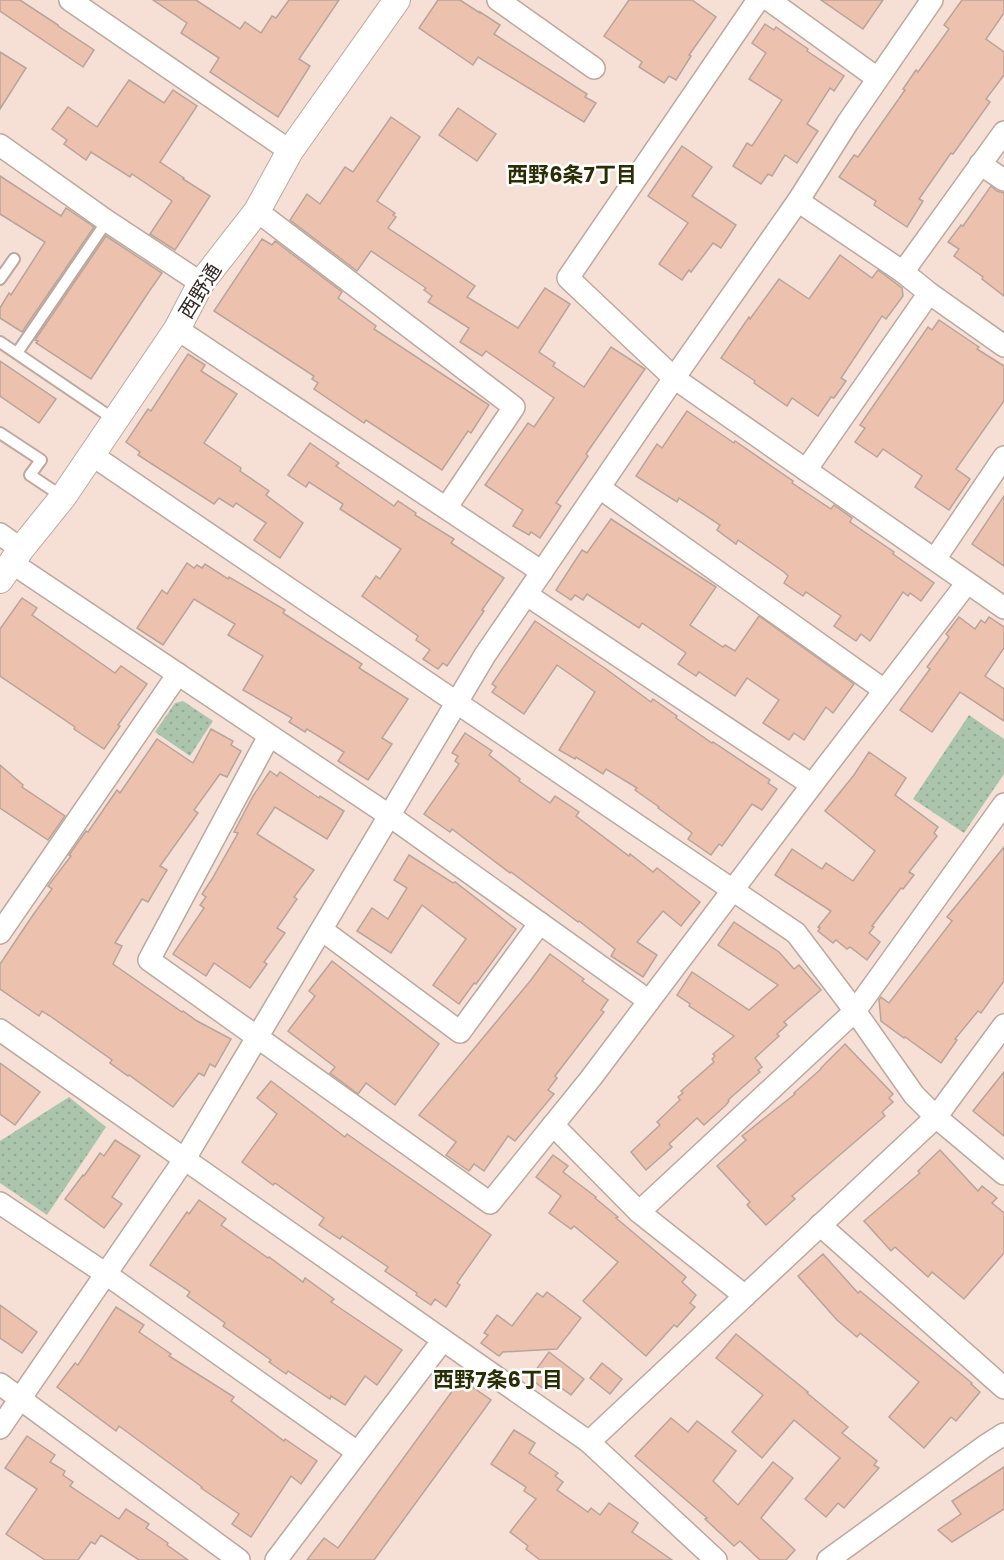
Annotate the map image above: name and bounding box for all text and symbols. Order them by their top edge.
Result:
district label: 西野6条7丁目 [507,160,637,189]
street label: 西野通 [172,258,228,324]
district label: 西野7条6丁目 [433,1365,563,1394]

